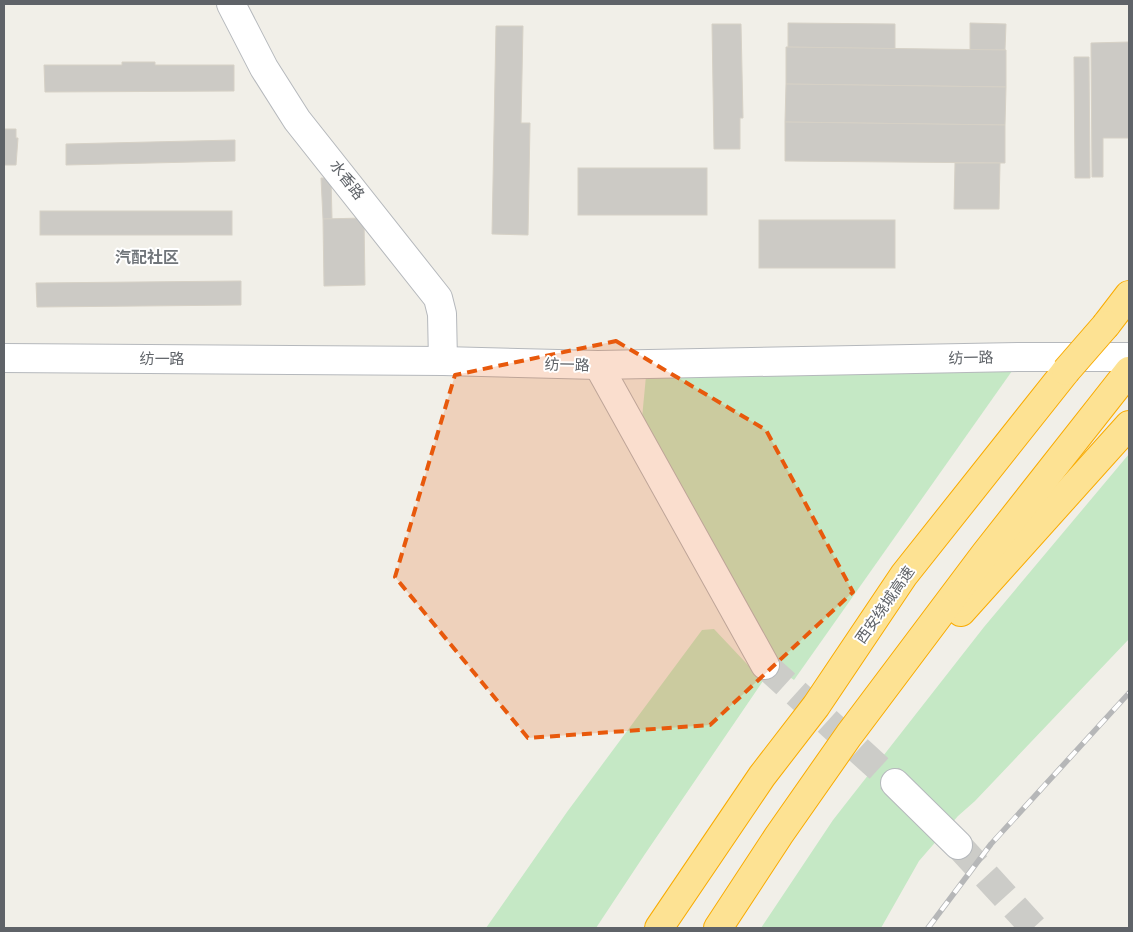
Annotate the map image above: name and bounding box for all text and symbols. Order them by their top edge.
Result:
street label: 水香路 [325,155,370,204]
district label: 汽配社区 [115,246,179,269]
street label: 纺一路 [948,347,994,368]
street label: 纺一路 [139,348,185,369]
street label: 纺一路 [544,354,590,375]
street label: 西安绕城高速 [850,562,919,648]

